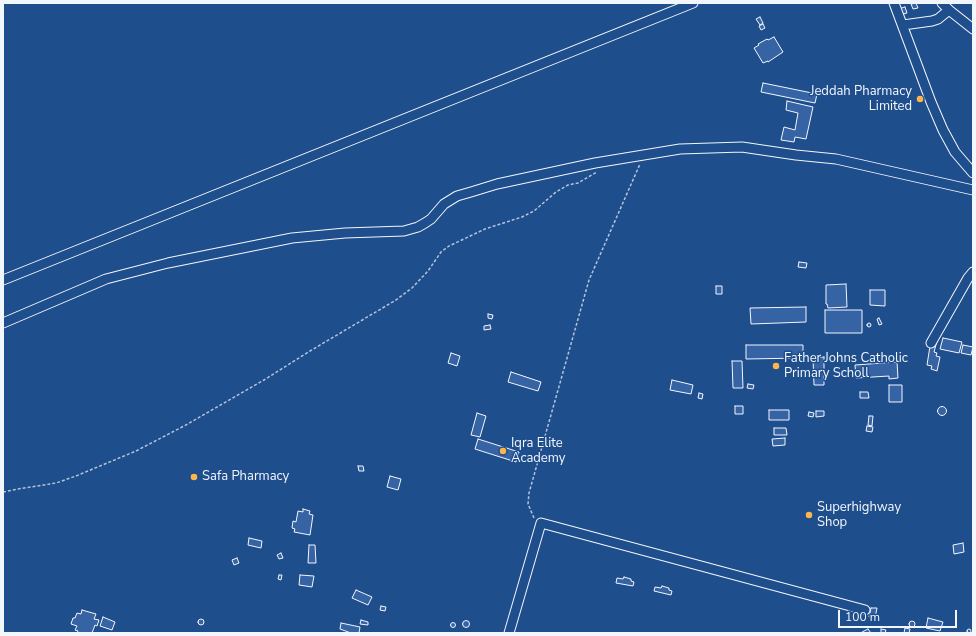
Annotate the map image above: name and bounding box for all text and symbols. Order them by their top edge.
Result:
place label: Jeddah Pharmacy Limited [810,84,912,115]
marker: Jeddah Pharmacy Limited [915,94,925,104]
place label: Father Johns Catholic Primary Scholl [784,351,908,382]
marker: Father Johns Catholic Primary Scholl [771,361,781,371]
place label: Iqra Elite Academy [511,436,566,467]
marker: Iqra Elite Academy [498,446,508,456]
place label: Safa Pharmacy [202,469,289,485]
marker: Safa Pharmacy [189,472,199,482]
place label: Superhighway Shop [817,500,901,531]
marker: Superhighway Shop [804,510,814,520]
scale bar [840,602,959,628]
text: 100 m [845,609,880,625]

